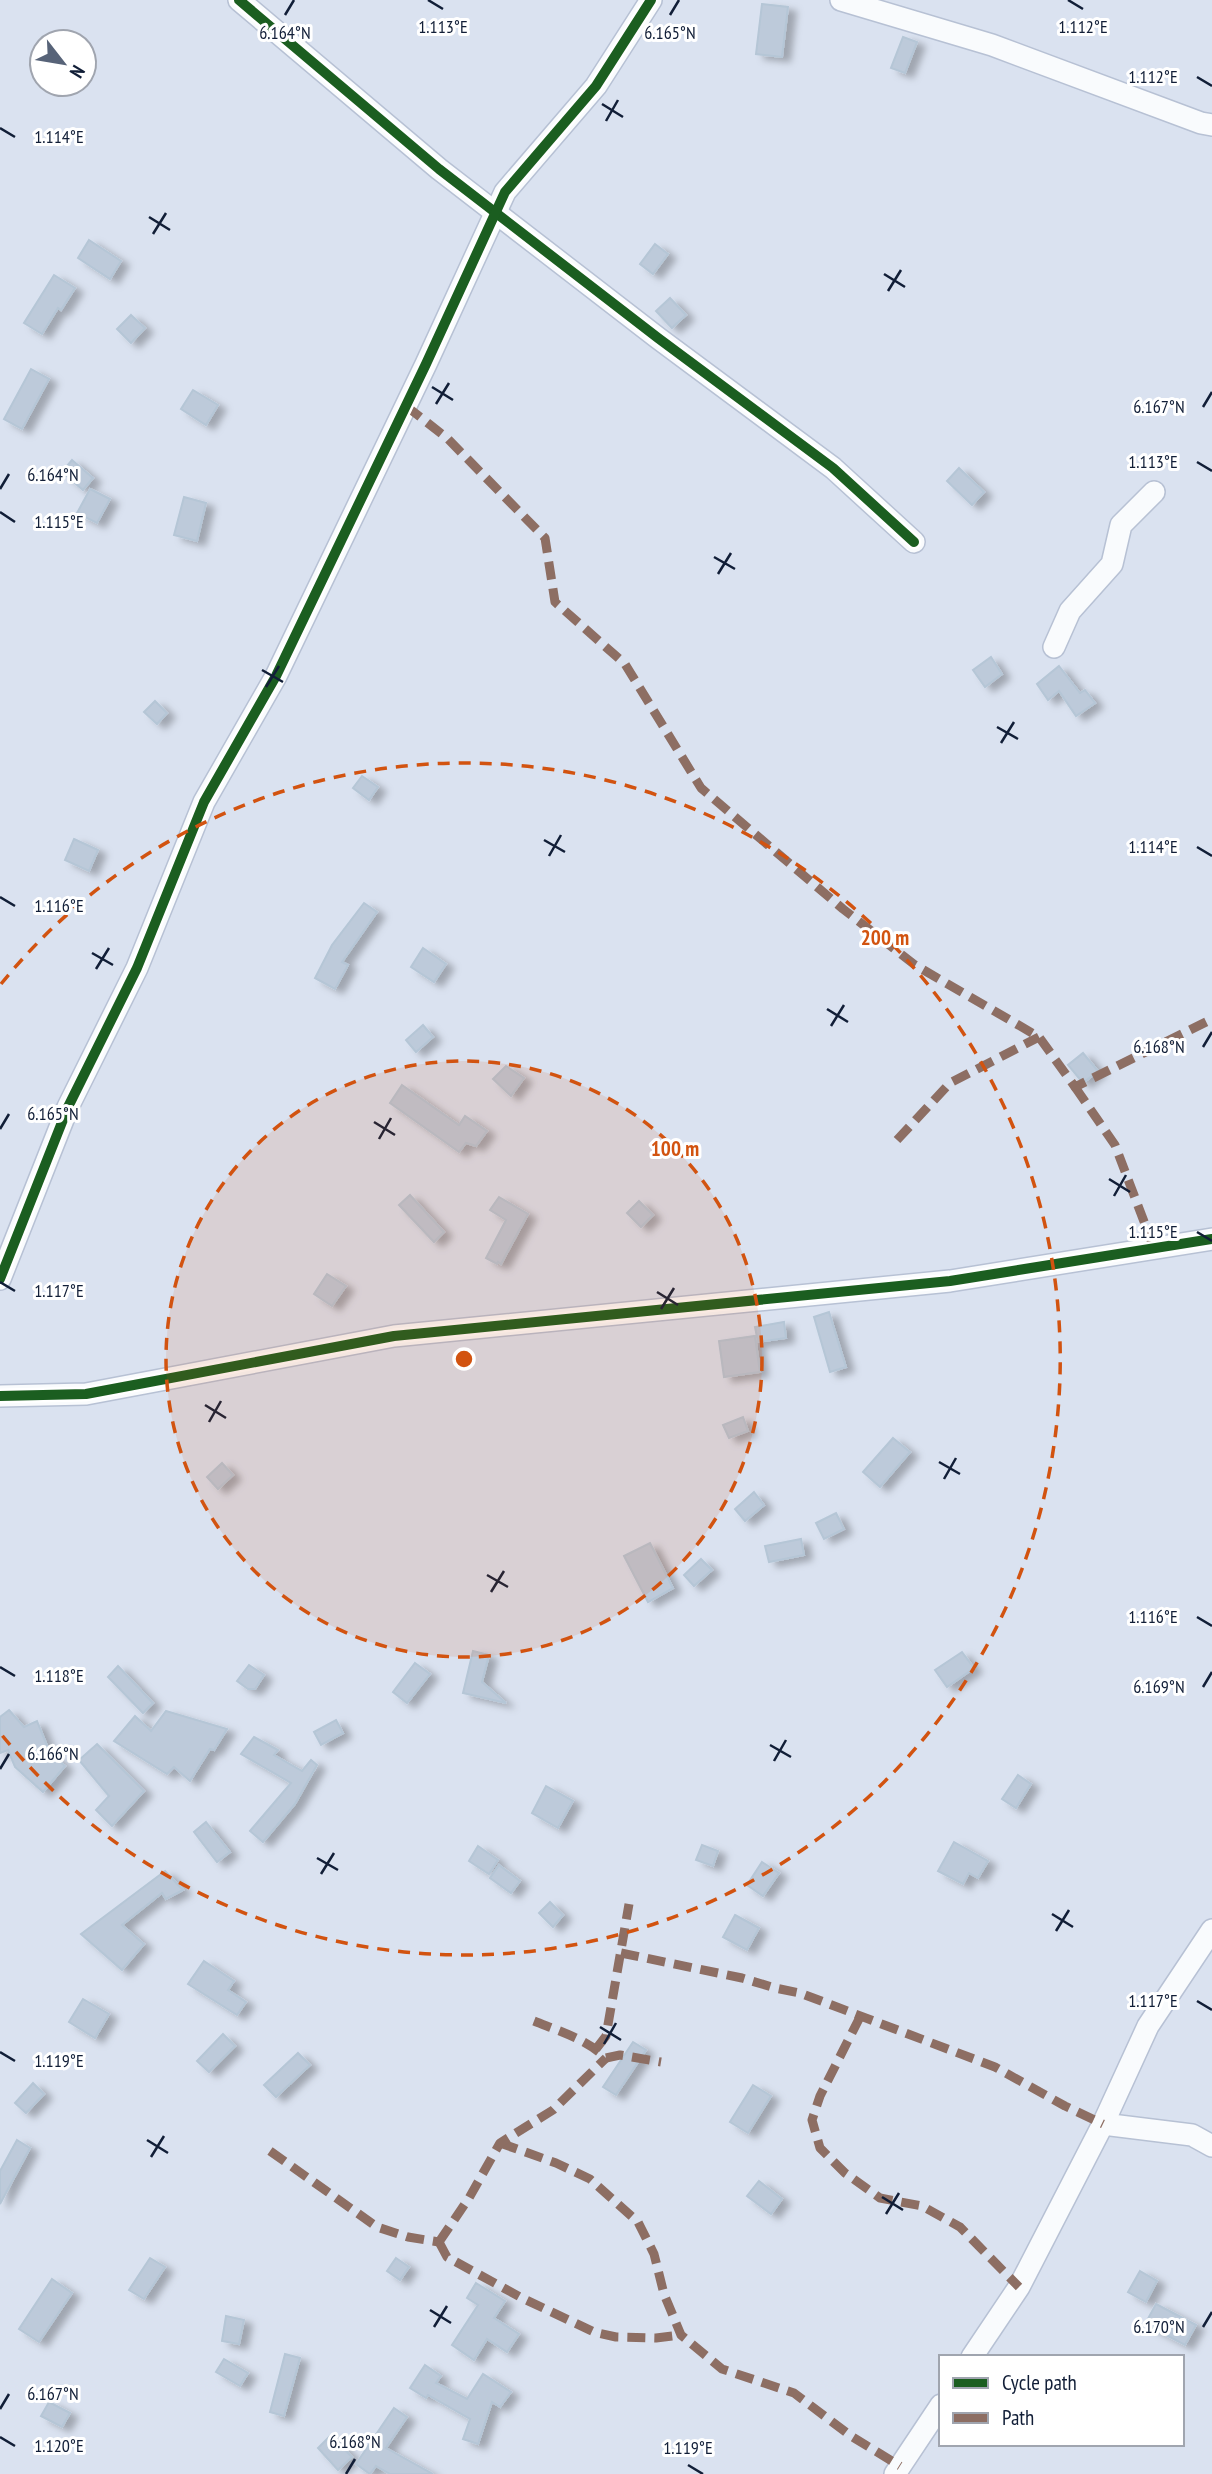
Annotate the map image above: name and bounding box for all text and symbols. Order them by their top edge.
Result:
text: 1.113°E [418,15,468,38]
text: 1.112°E [1058,15,1108,38]
text: 6.164°N [259,21,311,44]
text: 6.165°N [644,21,696,44]
north arrow [28,28,98,98]
text: N [65,61,91,82]
text: 1.112°E [1128,65,1178,88]
text: 1.114°E [34,125,84,148]
text: 6.167°N [1133,395,1185,418]
text: 1.113°E [1128,450,1178,473]
text: 6.164°N [27,463,79,486]
text: 1.115°E [34,510,84,533]
text: 1.114°E [1128,835,1178,858]
text: 1.116°E [34,894,84,917]
text: 200 m [861,924,909,951]
text: 6.168°N [1133,1035,1185,1058]
text: 6.165°N [27,1102,79,1125]
text: 100 m [651,1135,699,1162]
text: 1.115°E [1128,1220,1178,1243]
text: 1.117°E [34,1279,84,1302]
centre of rings [452,1347,476,1371]
text: 1.116°E [1128,1605,1178,1628]
text: 1.118°E [34,1664,84,1687]
text: 6.169°N [1133,1675,1185,1698]
text: 6.166°N [27,1742,79,1765]
text: 1.117°E [1128,1989,1178,2012]
text: 1.119°E [34,2049,84,2072]
text: 6.170°N [1133,2315,1185,2338]
legend [939,2355,1184,2446]
text: Cycle path [1002,2369,1077,2396]
text: 6.167°N [27,2382,79,2405]
text: Path [1002,2404,1034,2431]
text: 6.168°N [329,2430,381,2453]
text: 1.120°E [34,2434,84,2457]
text: 1.119°E [663,2436,713,2459]

